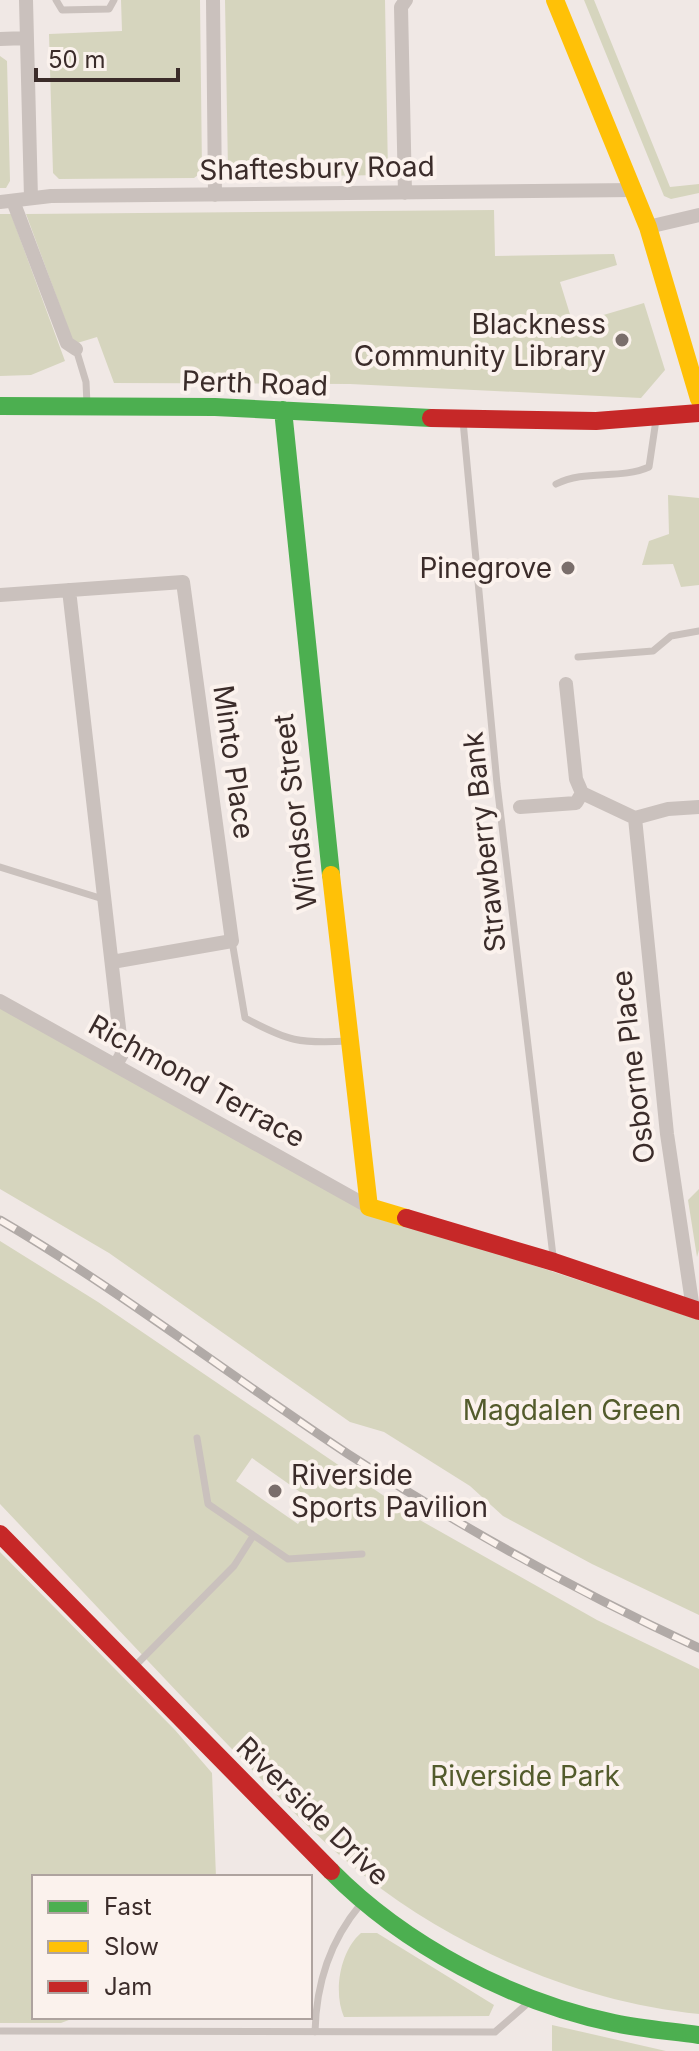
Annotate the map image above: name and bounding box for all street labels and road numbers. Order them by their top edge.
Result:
street label: Shaftesbury Road [199,149,435,187]
street label: Perth Road [181,363,329,403]
street label: Minto Place [206,683,262,841]
street label: Windsor Street [266,712,324,912]
street label: Strawberry Bank [456,730,512,954]
street label: Osborne Place [604,968,662,1166]
street label: Richmond Terrace [83,1007,311,1155]
street label: Riverside Drive [230,1730,396,1892]

